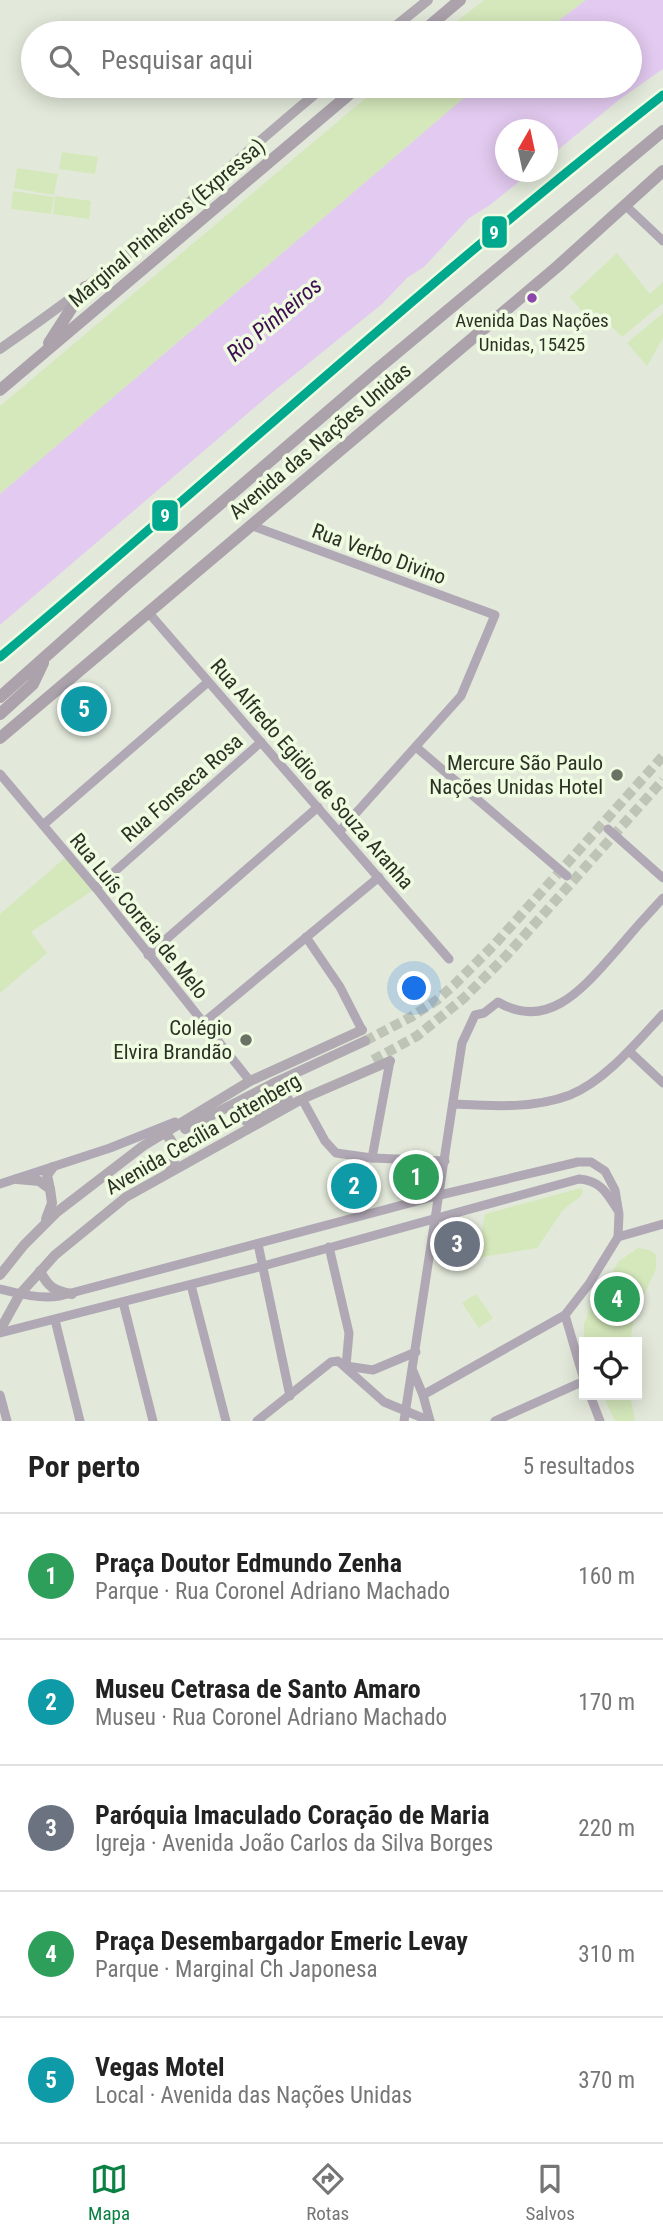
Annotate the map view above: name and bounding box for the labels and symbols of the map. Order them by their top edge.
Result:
north arrow [495,119,558,182]
street label: Marginal Pinheiros (Expressa) [64,134,270,312]
line badge: 9 [481,215,508,249]
text: 9 [489,221,499,244]
water label: Rio Pinheiros [221,272,327,367]
marker: Avenida Das Nações Unidas, 15425 [525,291,539,305]
place label: Avenida Das Nações Unidas, 15425 [455,309,609,356]
street label: Avenida das Nações Unidas [224,358,416,524]
line badge: 9 [151,499,179,532]
text: 9 [160,504,170,527]
street label: Rua Verbo Divino [309,519,449,589]
street label: Rua Alfredo Egidio de Souza Aranha [206,654,418,894]
pin: 5 [61,683,107,735]
street label: Rua Fonseca Rosa [117,729,247,847]
place label: Mercure São Paulo Nações Unidas Hotel [429,751,603,799]
marker: Mercure São Paulo Nações Unidas Hotel [609,767,625,783]
street label: Rua Luís Correia de Melo [65,828,213,1004]
your location [397,971,431,1005]
place label: Colégio Elvira Brandão [113,1016,232,1064]
marker: Colégio Elvira Brandão [238,1032,254,1048]
street label: Avenida Cecília Lottenberg [101,1068,305,1200]
pin: 1 [393,1151,439,1203]
pin: 2 [331,1160,377,1212]
pin: 3 [434,1218,480,1270]
pin: 4 [594,1273,640,1325]

